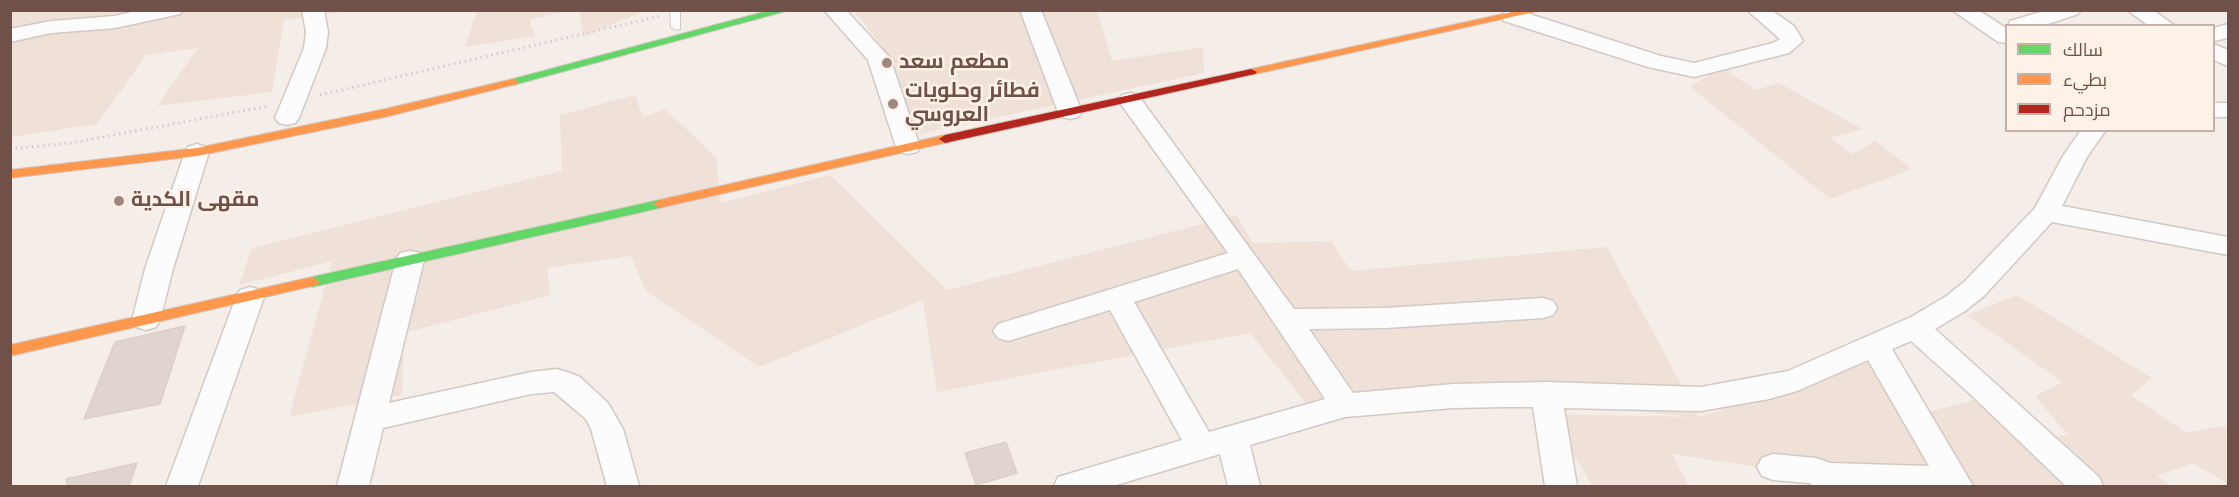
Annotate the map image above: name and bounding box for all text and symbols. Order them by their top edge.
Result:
legend [2005,24,2215,132]
text: سالك [2063,37,2103,63]
place label: مطعم سعد [899,50,1009,76]
marker: مطعم سعد [880,56,894,70]
text: بطيء [2063,67,2107,93]
place label: فطائر وحلويات العروسي [905,79,1040,129]
marker: فطائر وحلويات العروسي [886,97,900,111]
text: مزدحم [2063,97,2111,123]
place label: مقهى الكدية [131,188,259,214]
marker: مقهى الكدية [112,194,126,208]

